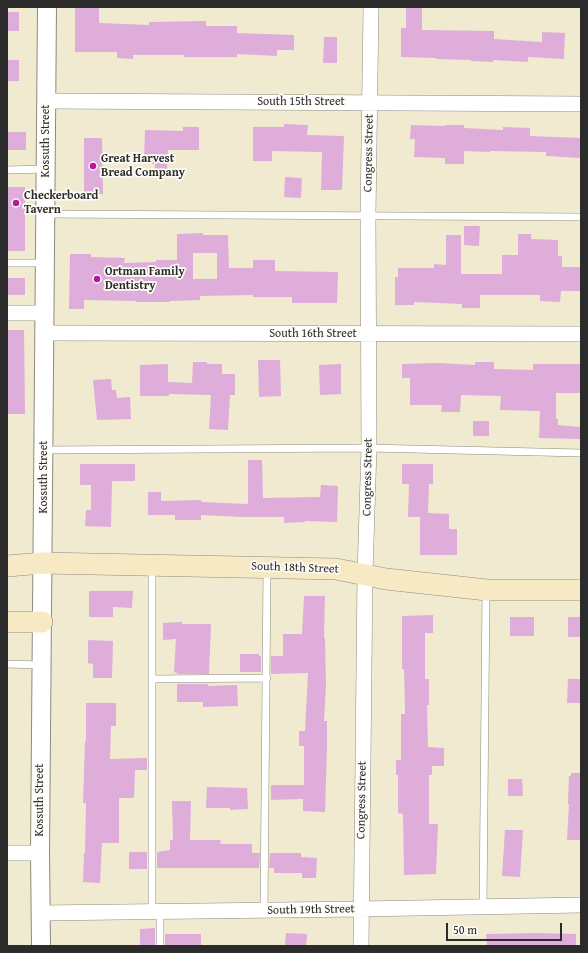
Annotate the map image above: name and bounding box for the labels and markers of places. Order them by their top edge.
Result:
place label: Great Harvest Bread Company [101,152,185,180]
marker: Great Harvest Bread Company [88,161,98,171]
place label: Checkerboard Tavern [24,189,98,217]
marker: Checkerboard Tavern [11,198,21,208]
place label: Ortman Family Dentistry [105,265,185,293]
marker: Ortman Family Dentistry [92,274,102,284]

